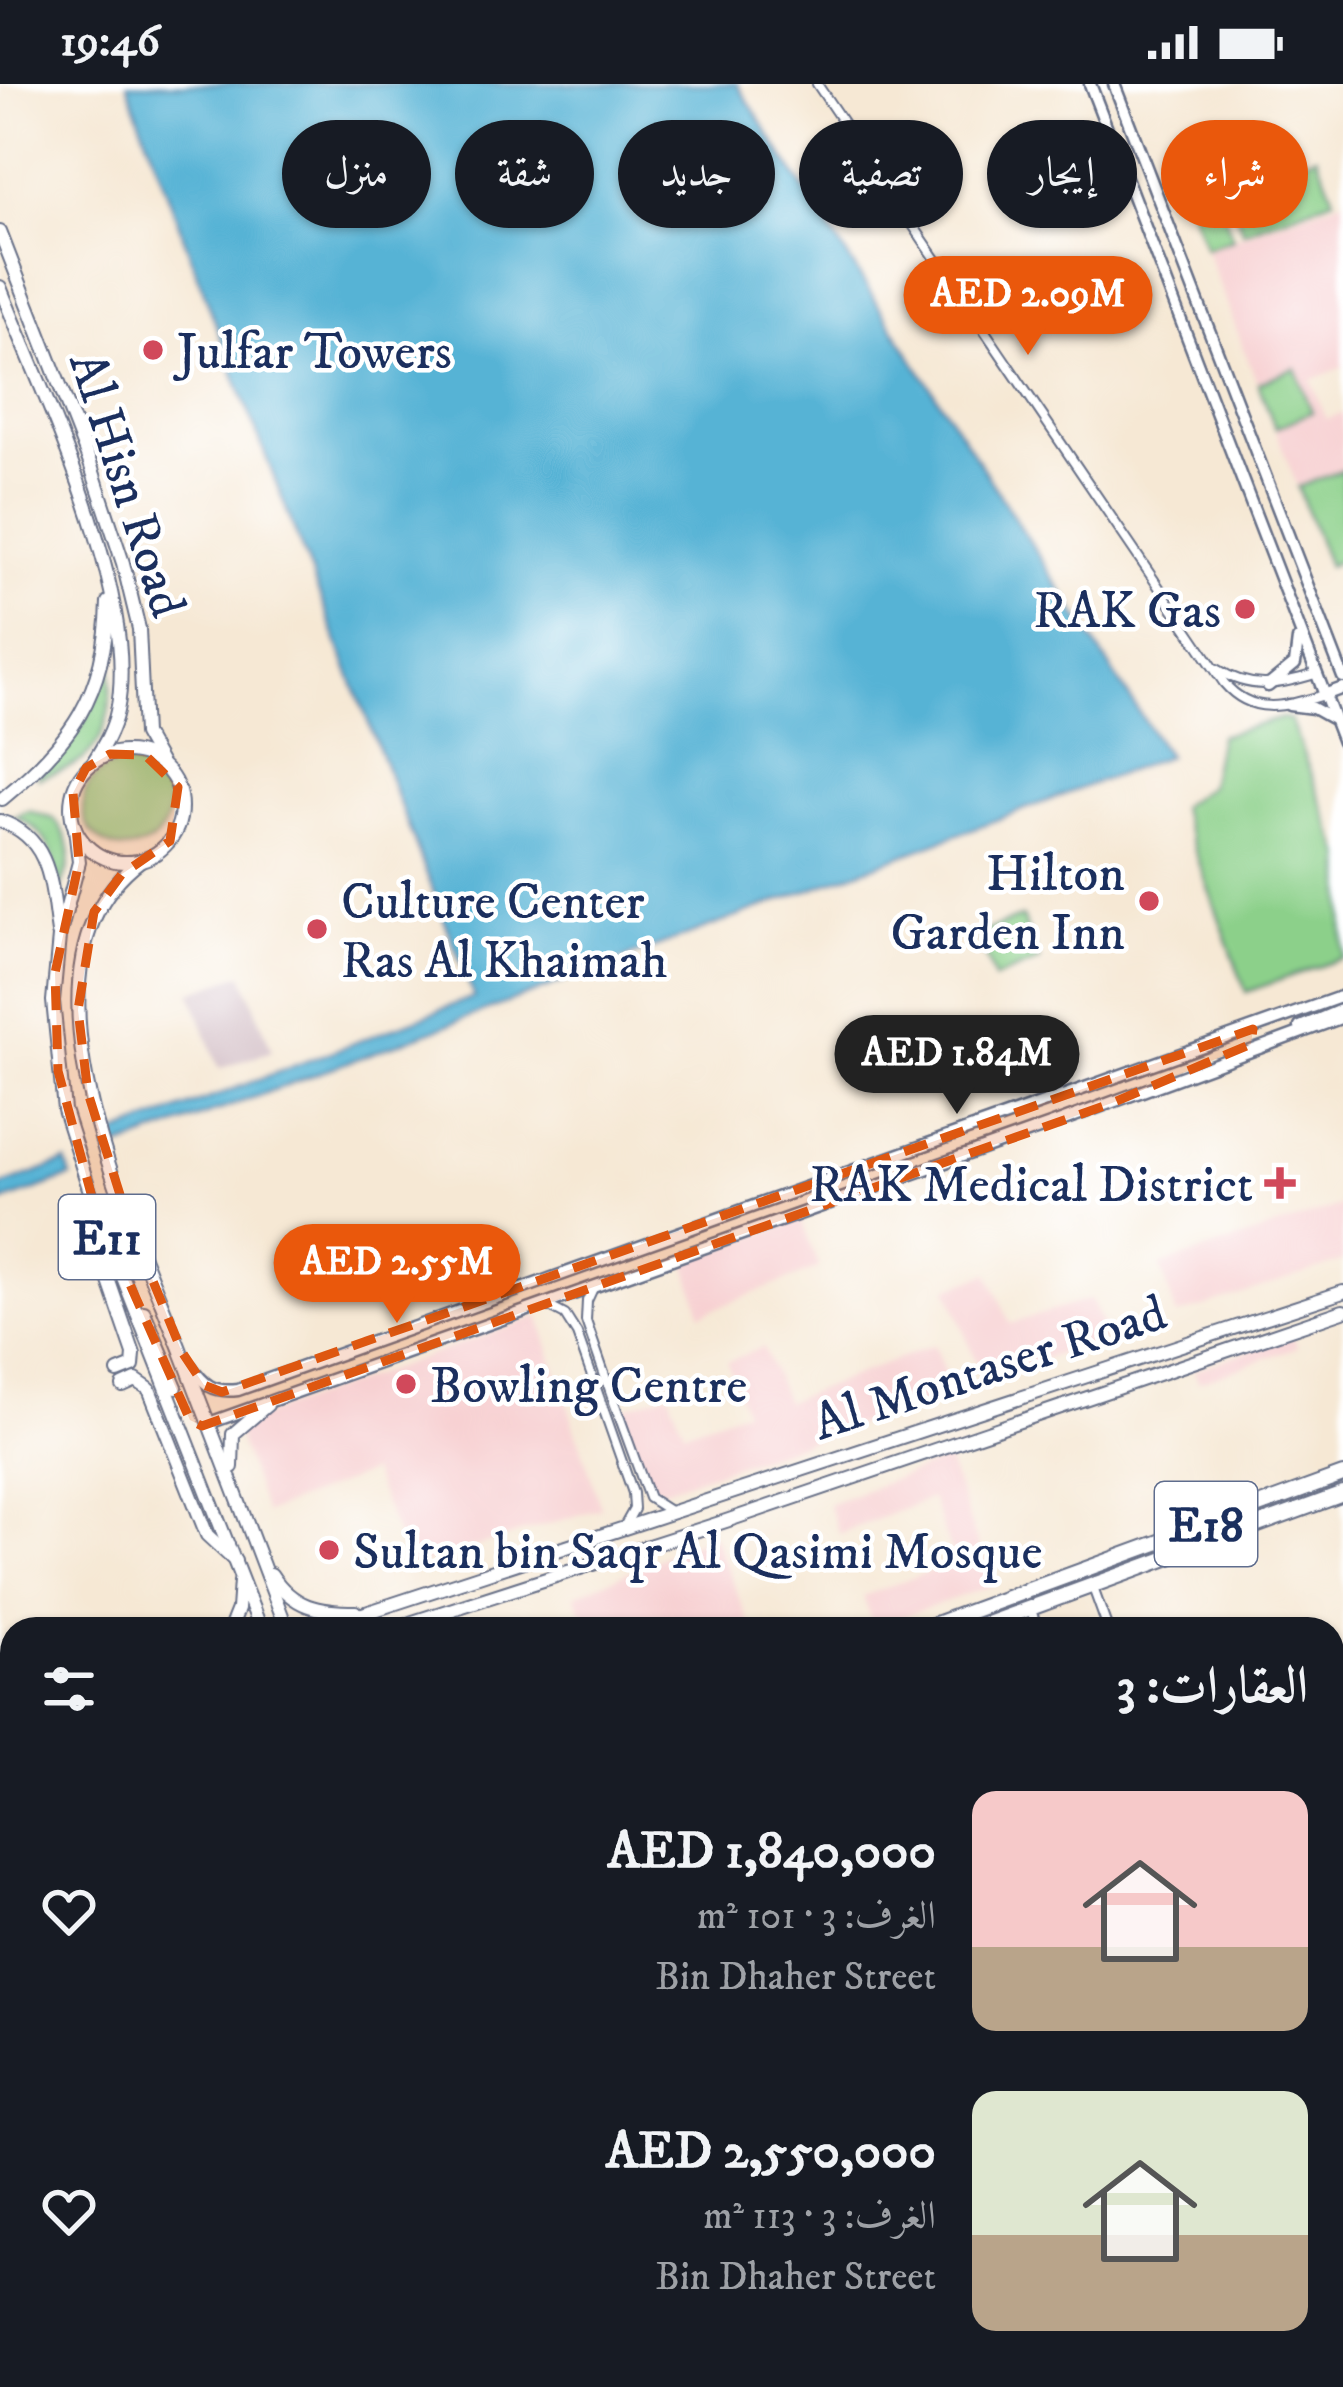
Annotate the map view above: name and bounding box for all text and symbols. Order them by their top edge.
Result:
text: 19:46 [60,14,160,70]
chip: منزل [282,120,431,228]
chip: شقة [455,120,594,228]
chip: جديد [618,120,775,228]
chip: تصفية [799,120,963,228]
chip: إيجار [987,120,1137,228]
chip: شراء [1161,120,1308,228]
pin: AED 2.09M [891,256,1165,358]
text: AED 2.09M [931,270,1125,319]
place label: Julfar Towers [173,321,452,385]
marker: Julfar Towers [140,337,166,363]
street label: Al Hisn Road [53,344,199,626]
place label: RAK Gas [1033,580,1221,644]
marker: RAK Gas [1232,596,1258,622]
place label: Hilton Garden Inn [890,843,1125,966]
place label: Culture Center Ras Al Khaimah [341,871,667,994]
marker: Hilton Garden Inn [1136,888,1162,914]
marker: Culture Center Ras Al Khaimah [304,916,330,942]
pin: AED 1.84M [820,1015,1094,1117]
text: AED 1.84M [861,1029,1053,1078]
place label: RAK Medical District [809,1154,1253,1218]
marker: RAK Medical District [1264,1167,1296,1199]
road number: E11 [59,1195,155,1279]
pin: AED 2.55M [260,1224,534,1326]
text: AED 2.55M [301,1238,493,1287]
street label: Al Montaser Road [805,1281,1175,1456]
place label: Bowling Centre [430,1355,747,1419]
marker: Bowling Centre [393,1371,419,1397]
road number: E18 [1155,1482,1257,1566]
place label: Sultan bin Saqr Al Qasimi Mosque [353,1521,1043,1585]
marker: Sultan bin Saqr Al Qasimi Mosque [316,1537,342,1563]
text: العقارات: 3 [1116,1655,1308,1719]
icon: filters [36,1656,102,1722]
text: AED 1,840,000 [608,1820,936,1884]
icon: home [1068,1839,1212,1983]
icon: heart [36,1878,102,1944]
text: الغرف: 3 · 101 m² [697,1892,936,1941]
text: Bin Dhaher Street [655,1953,936,2002]
text: AED 2,550,000 [606,2120,936,2184]
icon: home [1068,2139,1212,2283]
icon: heart [36,2178,102,2244]
text: الغرف: 3 · 113 m² [703,2192,936,2241]
text: Bin Dhaher Street [655,2253,936,2302]

